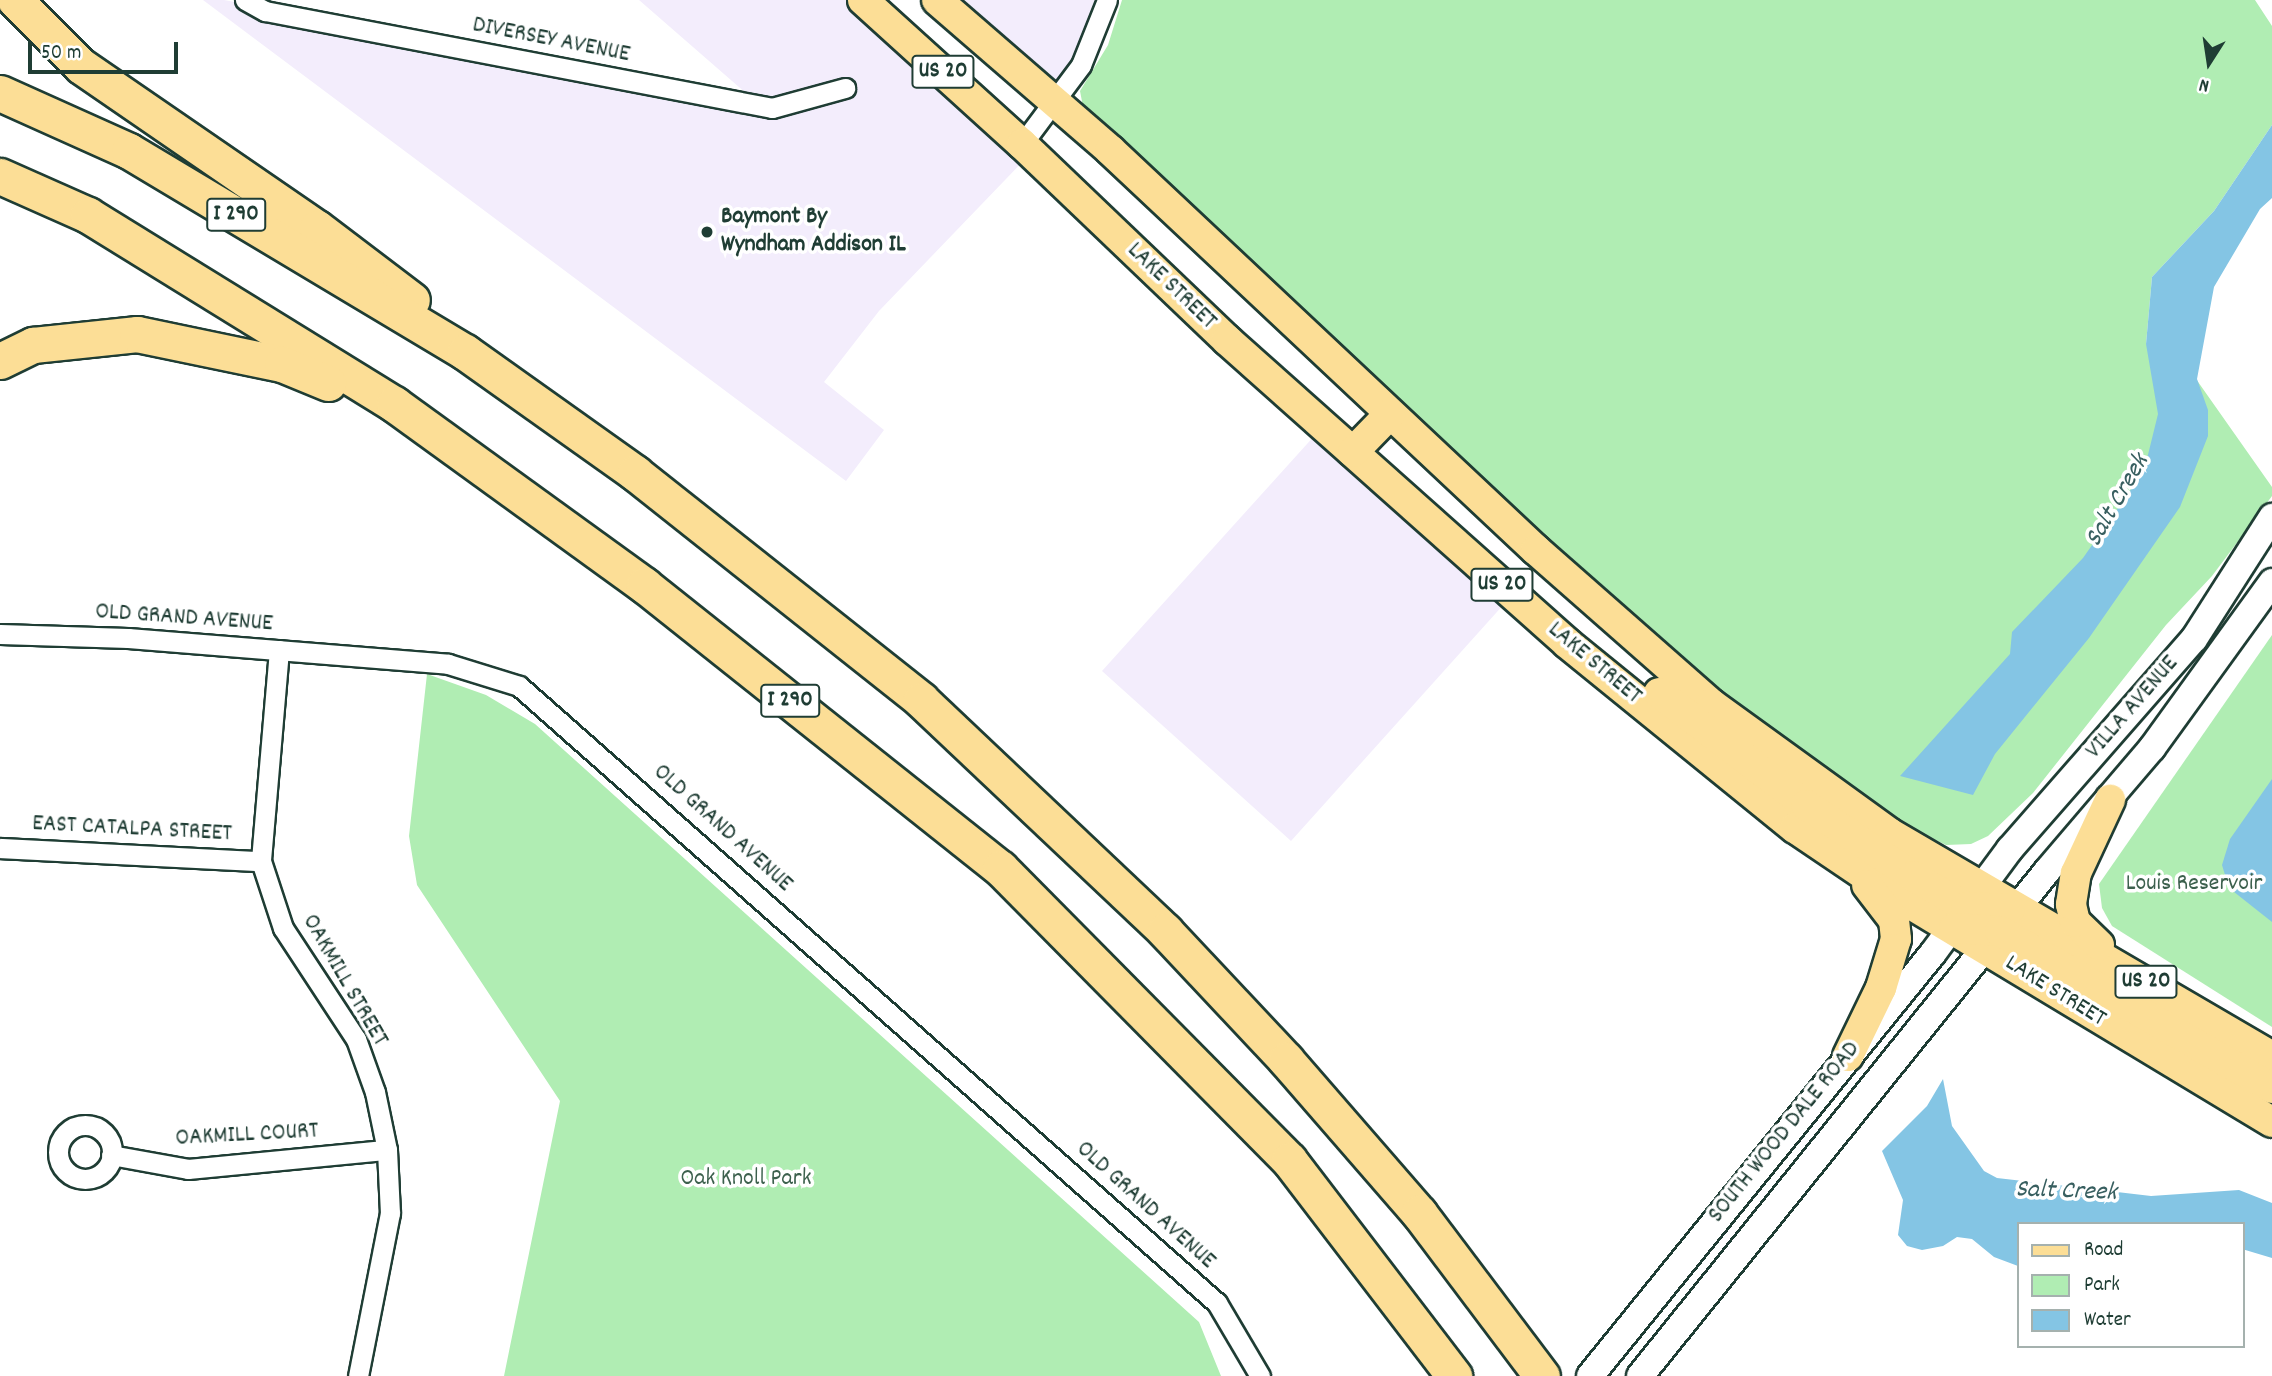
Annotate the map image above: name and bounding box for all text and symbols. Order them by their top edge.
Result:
street label: DIVERSEY AVENUE [470,12,632,70]
scale bar [32,28,182,72]
north arrow [2174,28,2244,98]
text: 50 m [41,39,81,69]
road number: US 20 [910,53,976,92]
text: N [2197,70,2212,98]
road number: I 290 [204,196,268,234]
place label: Baymont By Wyndham Addison IL [721,204,906,260]
marker: Baymont By Wyndham Addison IL [699,224,715,240]
street label: LAKE STREET [1120,237,1222,337]
water label: Salt Creek [2079,449,2157,553]
road number: US 20 [1469,566,1535,604]
street label: OLD GRAND AVENUE [94,598,274,640]
street label: LAKE STREET [1541,616,1647,712]
street label: VILLA AVENUE [2080,651,2186,765]
road number: I 290 [758,681,822,720]
street label: OLD GRAND AVENUE [646,759,798,899]
street label: EAST CATALPA STREET [31,810,233,850]
park label: Louis Reservoir [2126,871,2262,899]
street label: OAKMILL STREET [295,910,393,1052]
street label: LAKE STREET [1999,950,2111,1034]
road number: US 20 [2113,962,2179,1001]
street label: SOUTH WOOD DALE ROAD [1703,1036,1867,1230]
street label: OAKMILL COURT [175,1118,319,1154]
street label: OLD GRAND AVENUE [1069,1136,1221,1276]
park label: Oak Knoll Park [680,1166,812,1194]
water label: Salt Creek [2015,1175,2117,1209]
legend [2016,1222,2244,1348]
text: Road [2084,1236,2123,1266]
text: Park [2084,1271,2120,1301]
text: Water [2084,1306,2131,1336]

